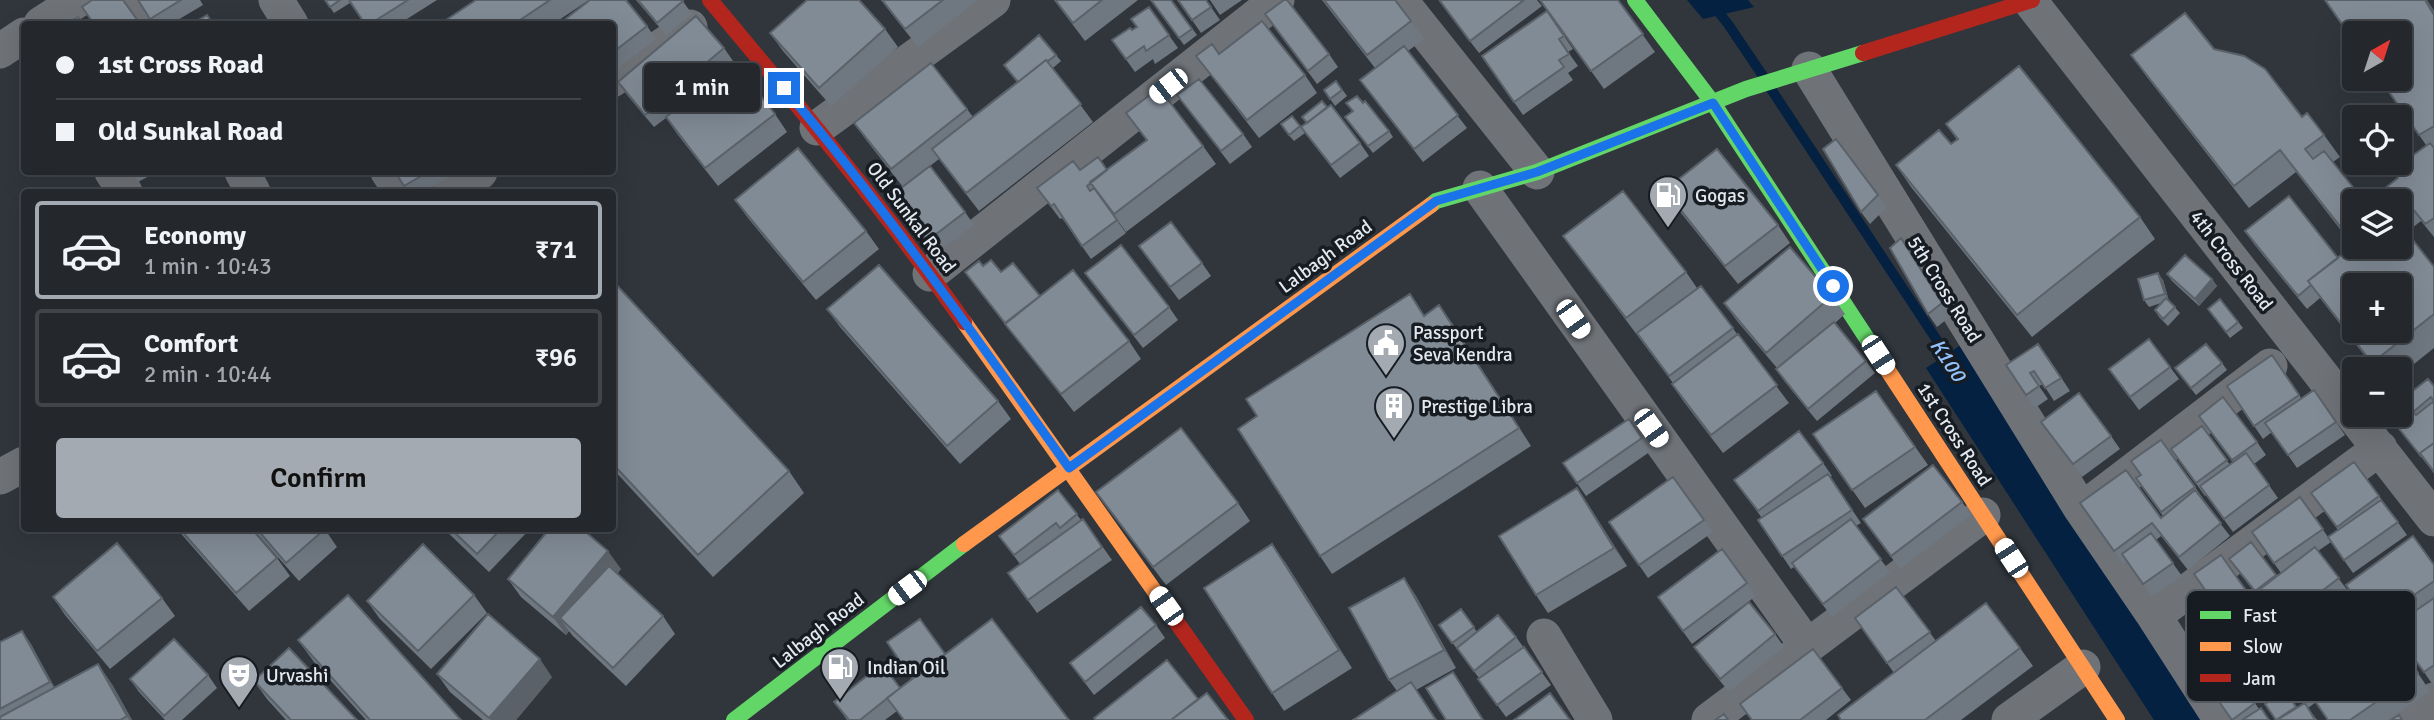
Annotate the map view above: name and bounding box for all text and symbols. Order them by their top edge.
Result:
north arrow [2342,21,2412,91]
map controls [2342,21,2412,427]
text: 1st Cross Road [98,49,264,81]
callout: 1 min [644,64,760,112]
car [1145,65,1192,107]
route end [768,72,800,104]
text: 1 min [674,73,730,102]
button: locate [2342,105,2412,175]
text: Old Sunkal Road [98,116,283,148]
street label: Old Sunkal Road [862,157,961,278]
fuel station icon: Gogas [1647,174,1689,229]
place label: Gogas [1695,184,1745,208]
button: layers [2342,189,2412,259]
street label: 4th Cross Road [2185,206,2278,316]
street label: Lalbagh Road [1274,215,1377,299]
icon: car [60,219,123,282]
text: Economy [144,220,246,252]
street label: 5th Cross Road [1902,232,1986,347]
text: ₹71 [535,234,577,266]
text: 1 min · 10:43 [144,252,272,281]
route start [1817,270,1849,302]
button: + [2342,273,2412,343]
car [1553,296,1594,342]
place label: Passport Seva Kendra [1413,321,1513,367]
public building icon: Passport Seva Kendra [1365,322,1407,377]
icon: car [60,327,123,390]
text: Comfort [144,328,238,360]
car [1858,332,1899,378]
water label: K100 [1924,333,1973,388]
text: ₹96 [535,342,577,374]
button: − [2342,357,2412,427]
text: 2 min · 10:44 [144,360,272,389]
street label: 1st Cross Road [1912,378,1997,491]
building icon: Prestige Libra [1373,385,1415,440]
place label: Prestige Libra [1421,395,1533,419]
car [1631,405,1672,451]
button: Confirm [56,438,581,518]
car [1991,535,2032,581]
car [884,567,931,609]
car [1146,583,1187,629]
street label: Lalbagh Road [768,588,869,674]
legend [2186,590,2416,702]
text: Fast [2243,604,2277,628]
text: Slow [2243,635,2283,659]
fuel station icon: Indian Oil [819,646,861,701]
theatre icon: Urvashi [218,654,260,709]
place label: Indian Oil [867,656,946,680]
place label: Urvashi [266,664,328,688]
text: Jam [2243,667,2276,691]

